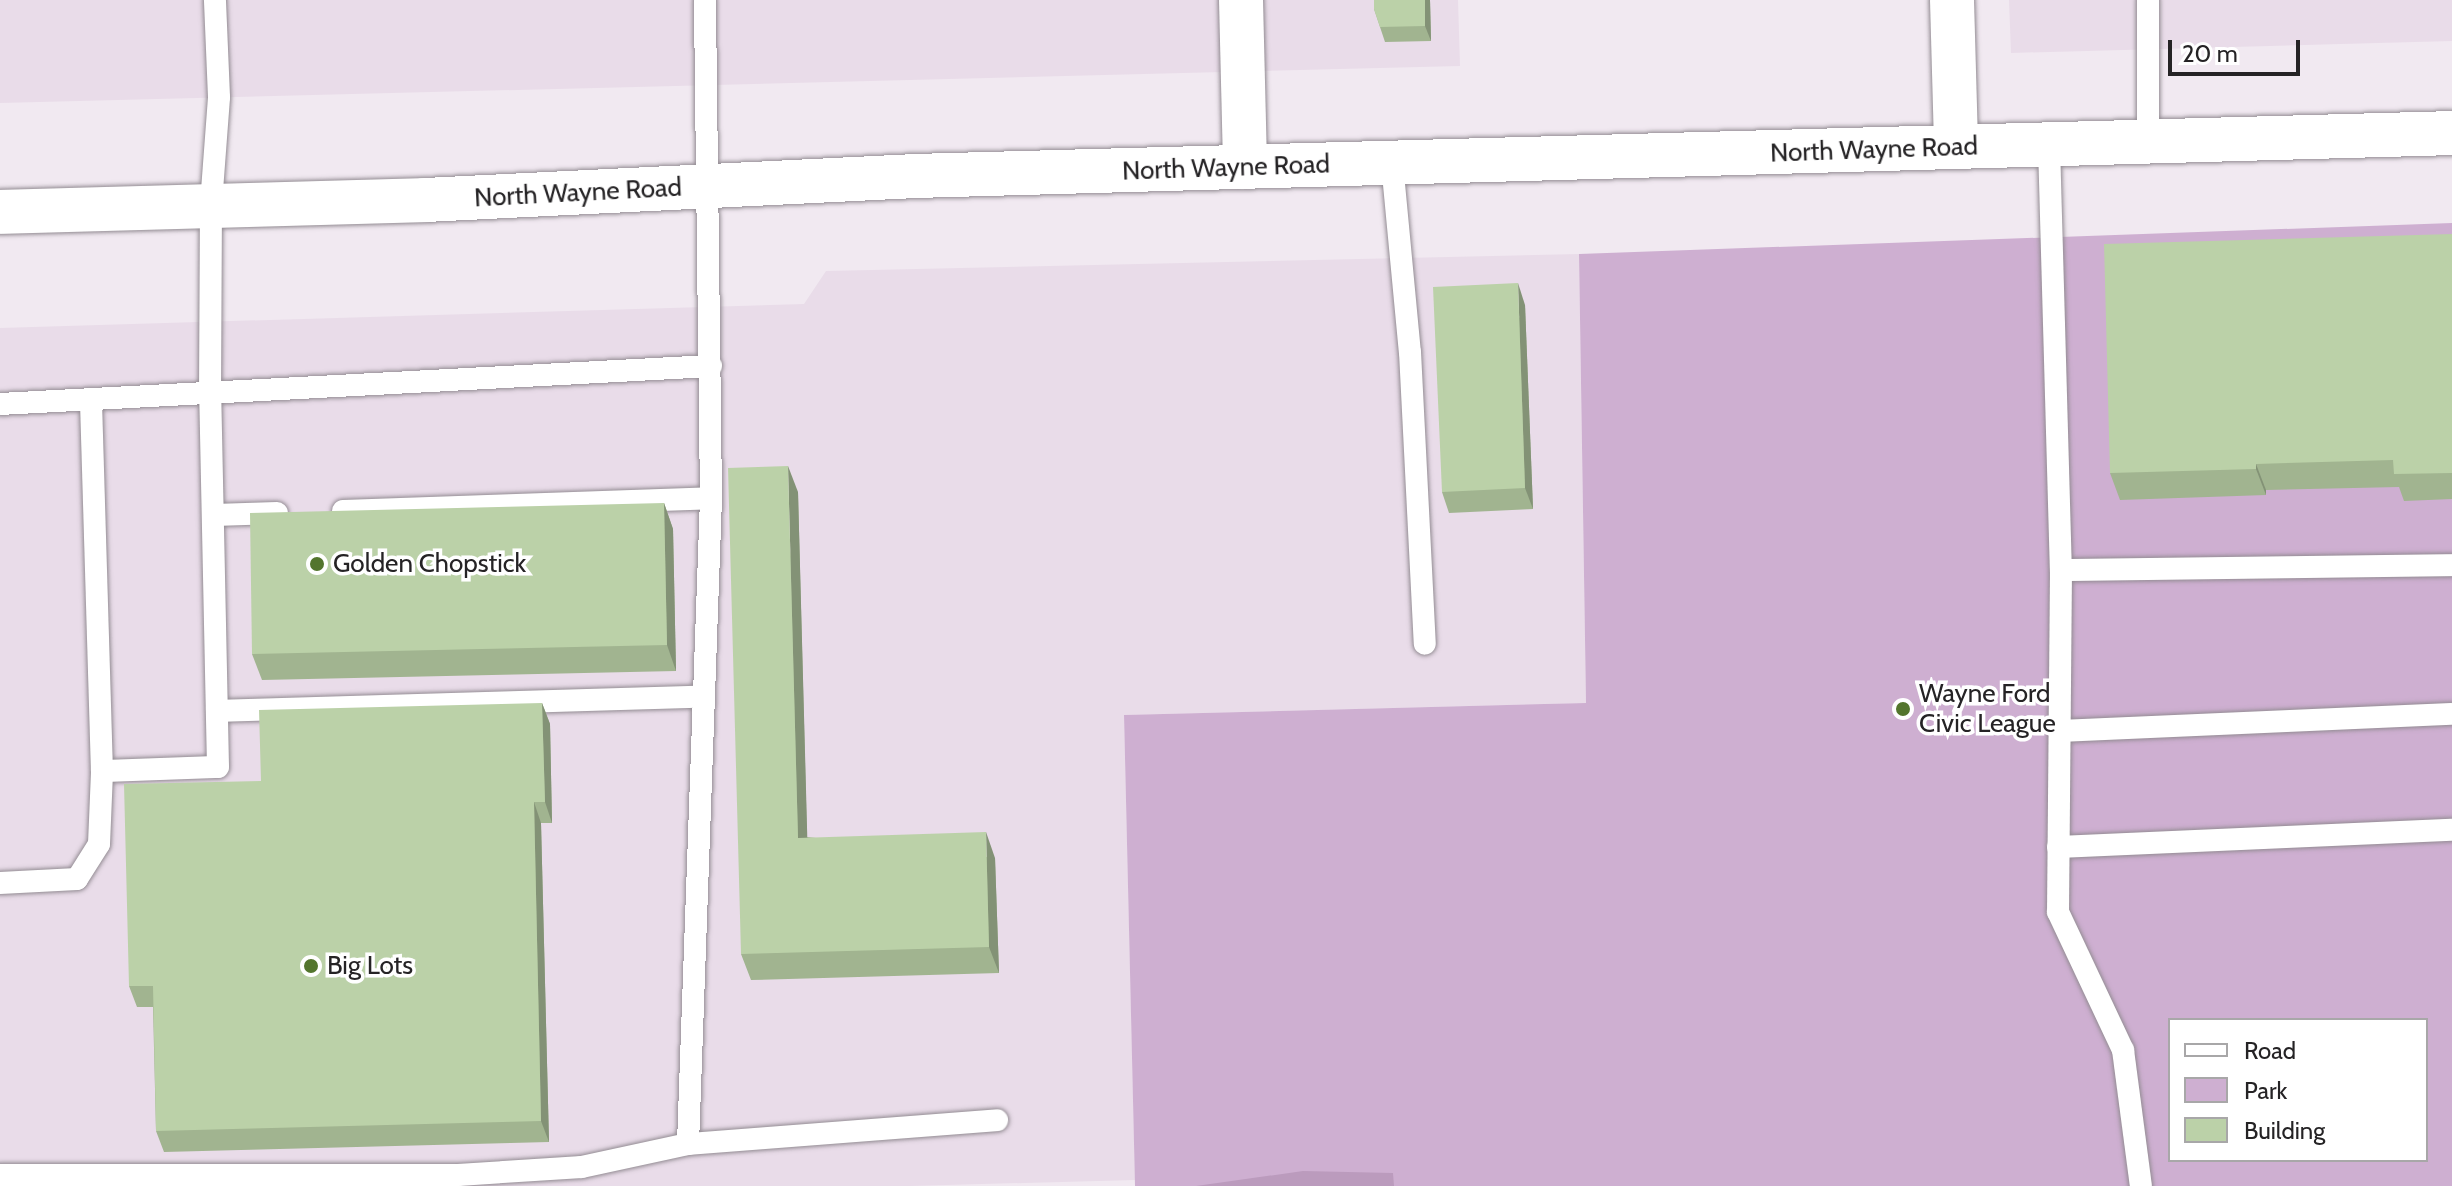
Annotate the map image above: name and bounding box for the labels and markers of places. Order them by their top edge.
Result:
place label: Golden Chopstick [333,548,526,580]
marker: Golden Chopstick [308,555,326,573]
place label: Wayne Ford Civic League [1919,678,2056,740]
marker: Wayne Ford Civic League [1894,700,1912,718]
place label: Big Lots [327,950,413,982]
marker: Big Lots [302,957,320,975]

